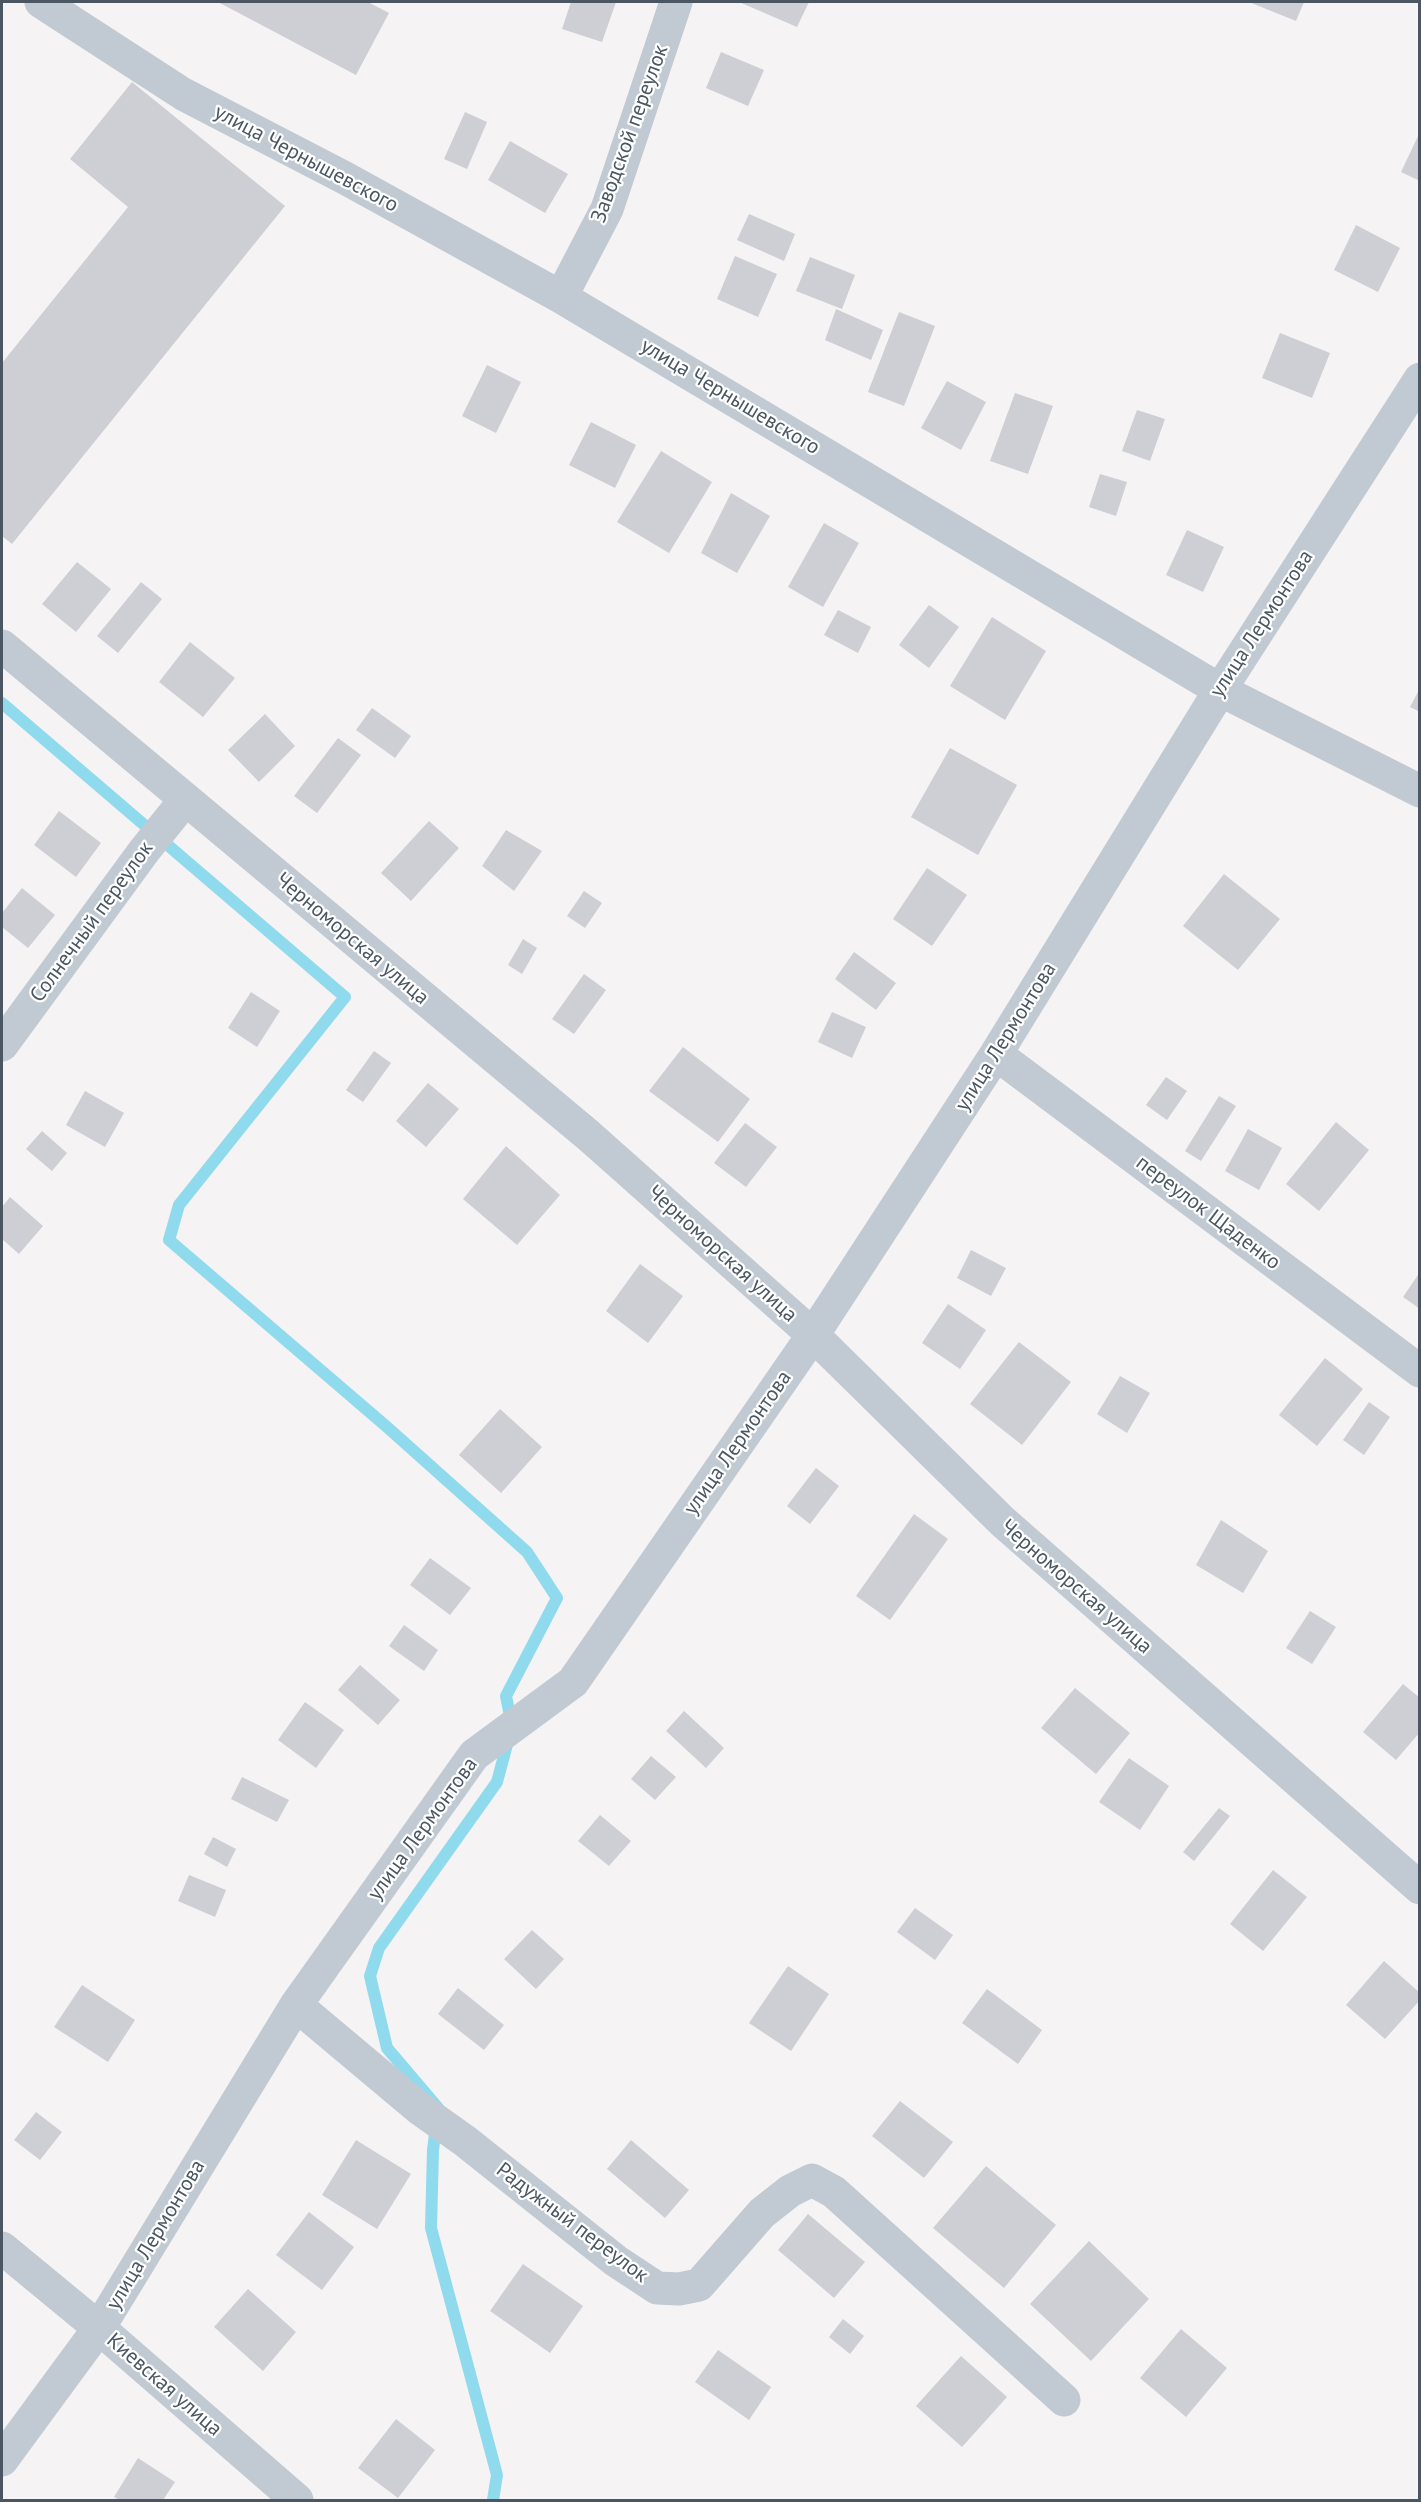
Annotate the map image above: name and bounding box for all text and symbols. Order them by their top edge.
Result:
street label: Заводской переулок [586,42,674,226]
street label: улица Чернышевского [210,100,402,218]
street label: улица Чернышевского [636,333,824,461]
street label: улица Лермонтова [1205,546,1319,702]
street label: Солнечный переулок [25,837,159,1007]
street label: Черноморская улица [270,867,434,1011]
street label: улица Лермонтова [950,958,1062,1116]
street label: переулок Щаденко [1131,1150,1285,1276]
street label: Черноморская улица [642,1180,802,1328]
street label: улица Лермонтова [679,1366,797,1520]
street label: Черноморская улица [995,1514,1157,1660]
street label: улица Лермонтова [363,1753,483,1905]
street label: улица Лермонтова [101,2155,211,2315]
street label: Радужный переулок [491,2158,653,2288]
street label: Киевская улица [101,2328,227,2442]

